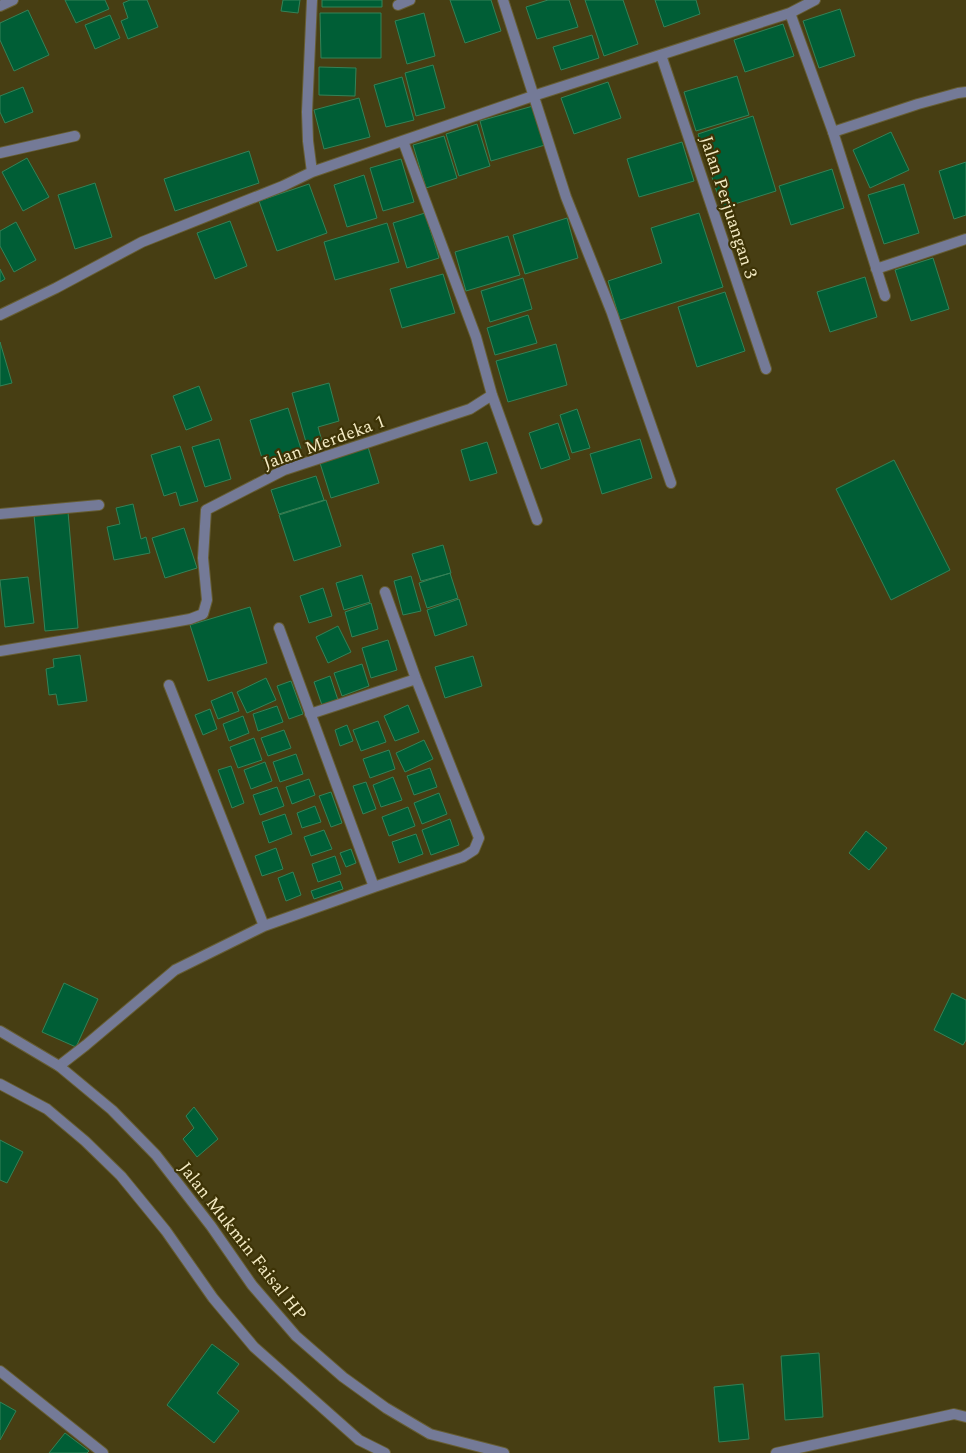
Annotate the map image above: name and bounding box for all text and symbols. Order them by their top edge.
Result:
street label: Jalan Perjuangan 3 [693,132,764,282]
street label: Jalan Merdeka 1 [259,408,389,477]
street label: Jalan Mukmin Faisal HP [172,1156,313,1327]

